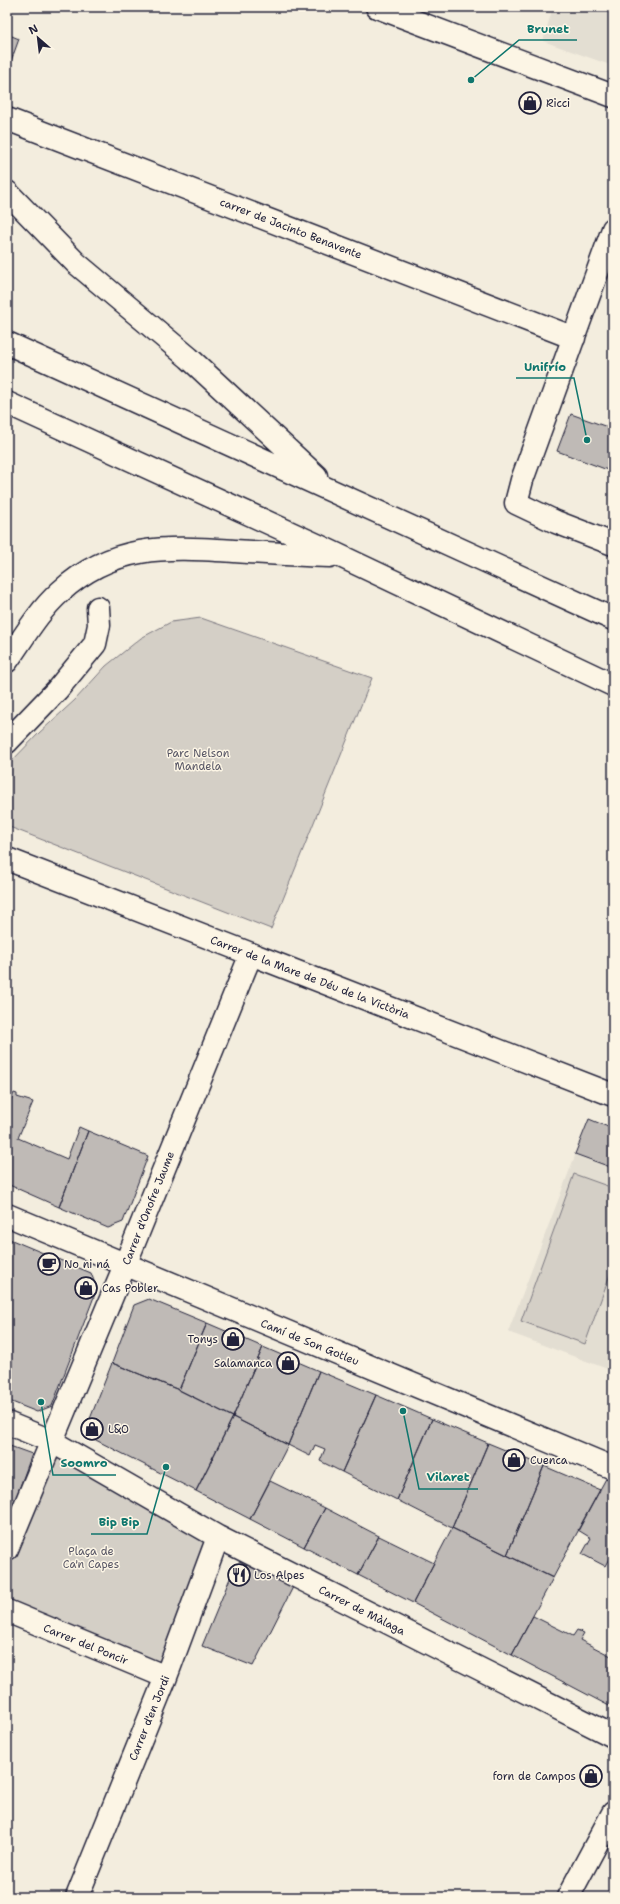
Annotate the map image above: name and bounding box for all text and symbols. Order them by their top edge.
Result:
callout: Brunet [519,16,577,40]
north arrow [18,18,58,58]
text: N [26,21,41,38]
text: Brunet [527,21,569,37]
shop icon: Ricci [517,90,543,116]
place label: Ricci [546,96,570,111]
street label: carrer de Jacinto Benavente [218,194,364,263]
callout: Unifrío [516,354,574,378]
text: Unifrío [524,359,566,375]
park label: Parc Nelson Mandela [167,746,230,774]
street label: Carrer de la Mare de Déu de la Victòria [208,932,412,1023]
street label: Carrer d'Onofre Jaume [119,1149,178,1267]
cafe icon: No ni ná [36,1251,62,1277]
place label: No ni ná [64,1257,110,1272]
shop icon: Cas Pobler [73,1275,99,1301]
place label: Cas Pobler [102,1281,158,1296]
street label: Camí de Son Gotleu [258,1316,361,1369]
shop icon: Tonys [220,1326,246,1352]
place label: Tonys [188,1332,218,1347]
shop icon: Salamanca [275,1350,301,1376]
place label: Salamanca [214,1356,272,1371]
shop icon: L&O [79,1416,105,1442]
place label: L&O [108,1422,129,1437]
shop icon: Cuenca [501,1447,527,1473]
callout: Soomro [53,1451,116,1475]
place label: Cuenca [530,1453,568,1468]
text: Soomro [60,1455,108,1471]
callout: Vilaret [419,1465,478,1489]
text: Vilaret [426,1469,470,1485]
callout: Bip Bip [91,1510,147,1534]
text: Bip Bip [99,1514,139,1530]
park label: Plaça de Ca'n Capes [63,1544,119,1572]
restaurant icon: Los Alpes [226,1562,252,1588]
place label: Los Alpes [254,1568,304,1583]
street label: Carrer de Màlaga [316,1582,408,1639]
street label: Carrer del Poncir [41,1621,131,1668]
street label: Carrer d'en Jordi [126,1673,173,1763]
shop icon: forn de Campos [578,1763,604,1789]
place label: forn de Campos [493,1769,576,1784]

